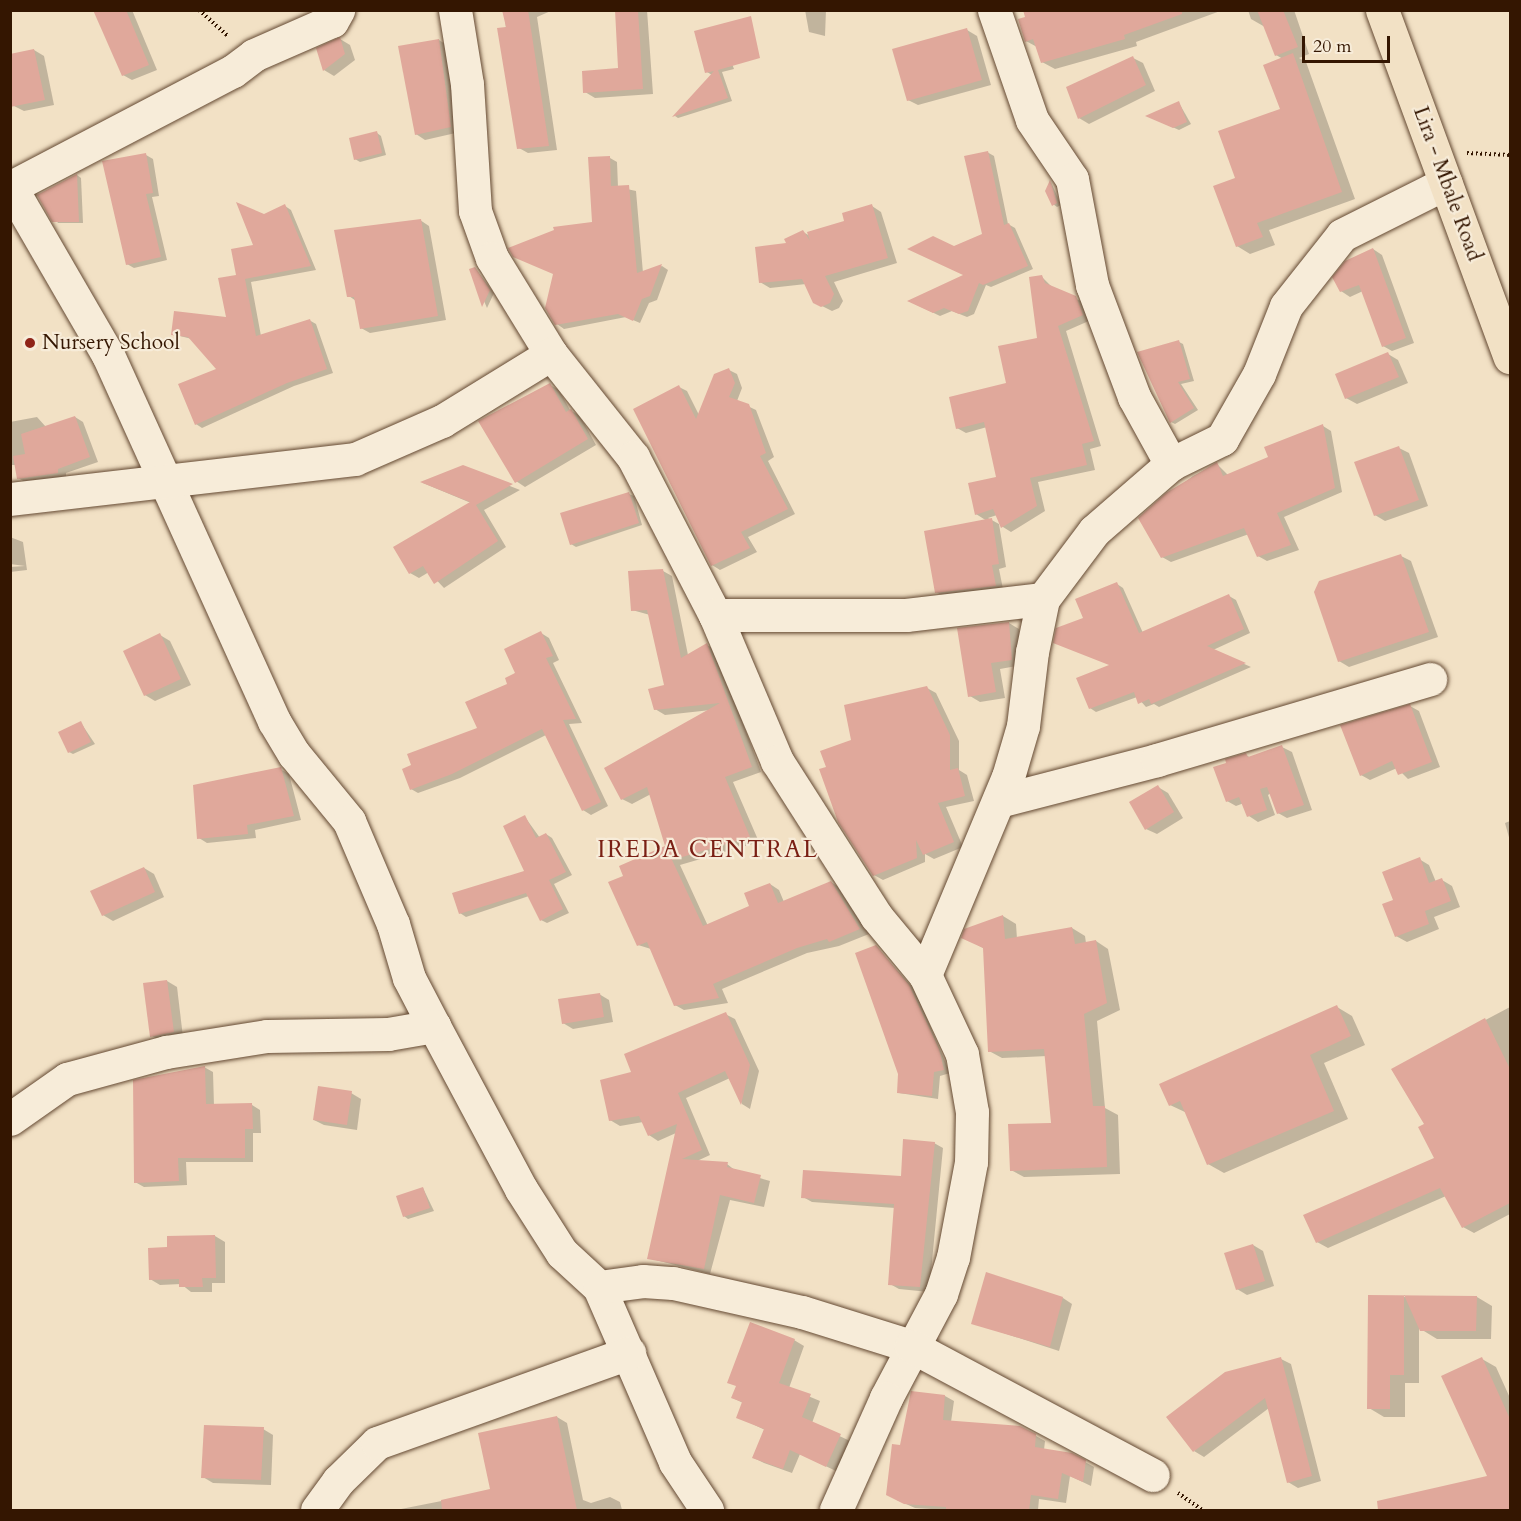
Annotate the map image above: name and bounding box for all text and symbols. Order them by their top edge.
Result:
scale bar [1305,24,1394,62]
text: 20 m [1313,34,1352,59]
street label: Lira - Mbale Road [1407,103,1487,265]
place label: Nursery School [42,330,180,356]
marker: Nursery School [23,336,37,350]
district label: IREDA CENTRAL [597,836,819,864]

